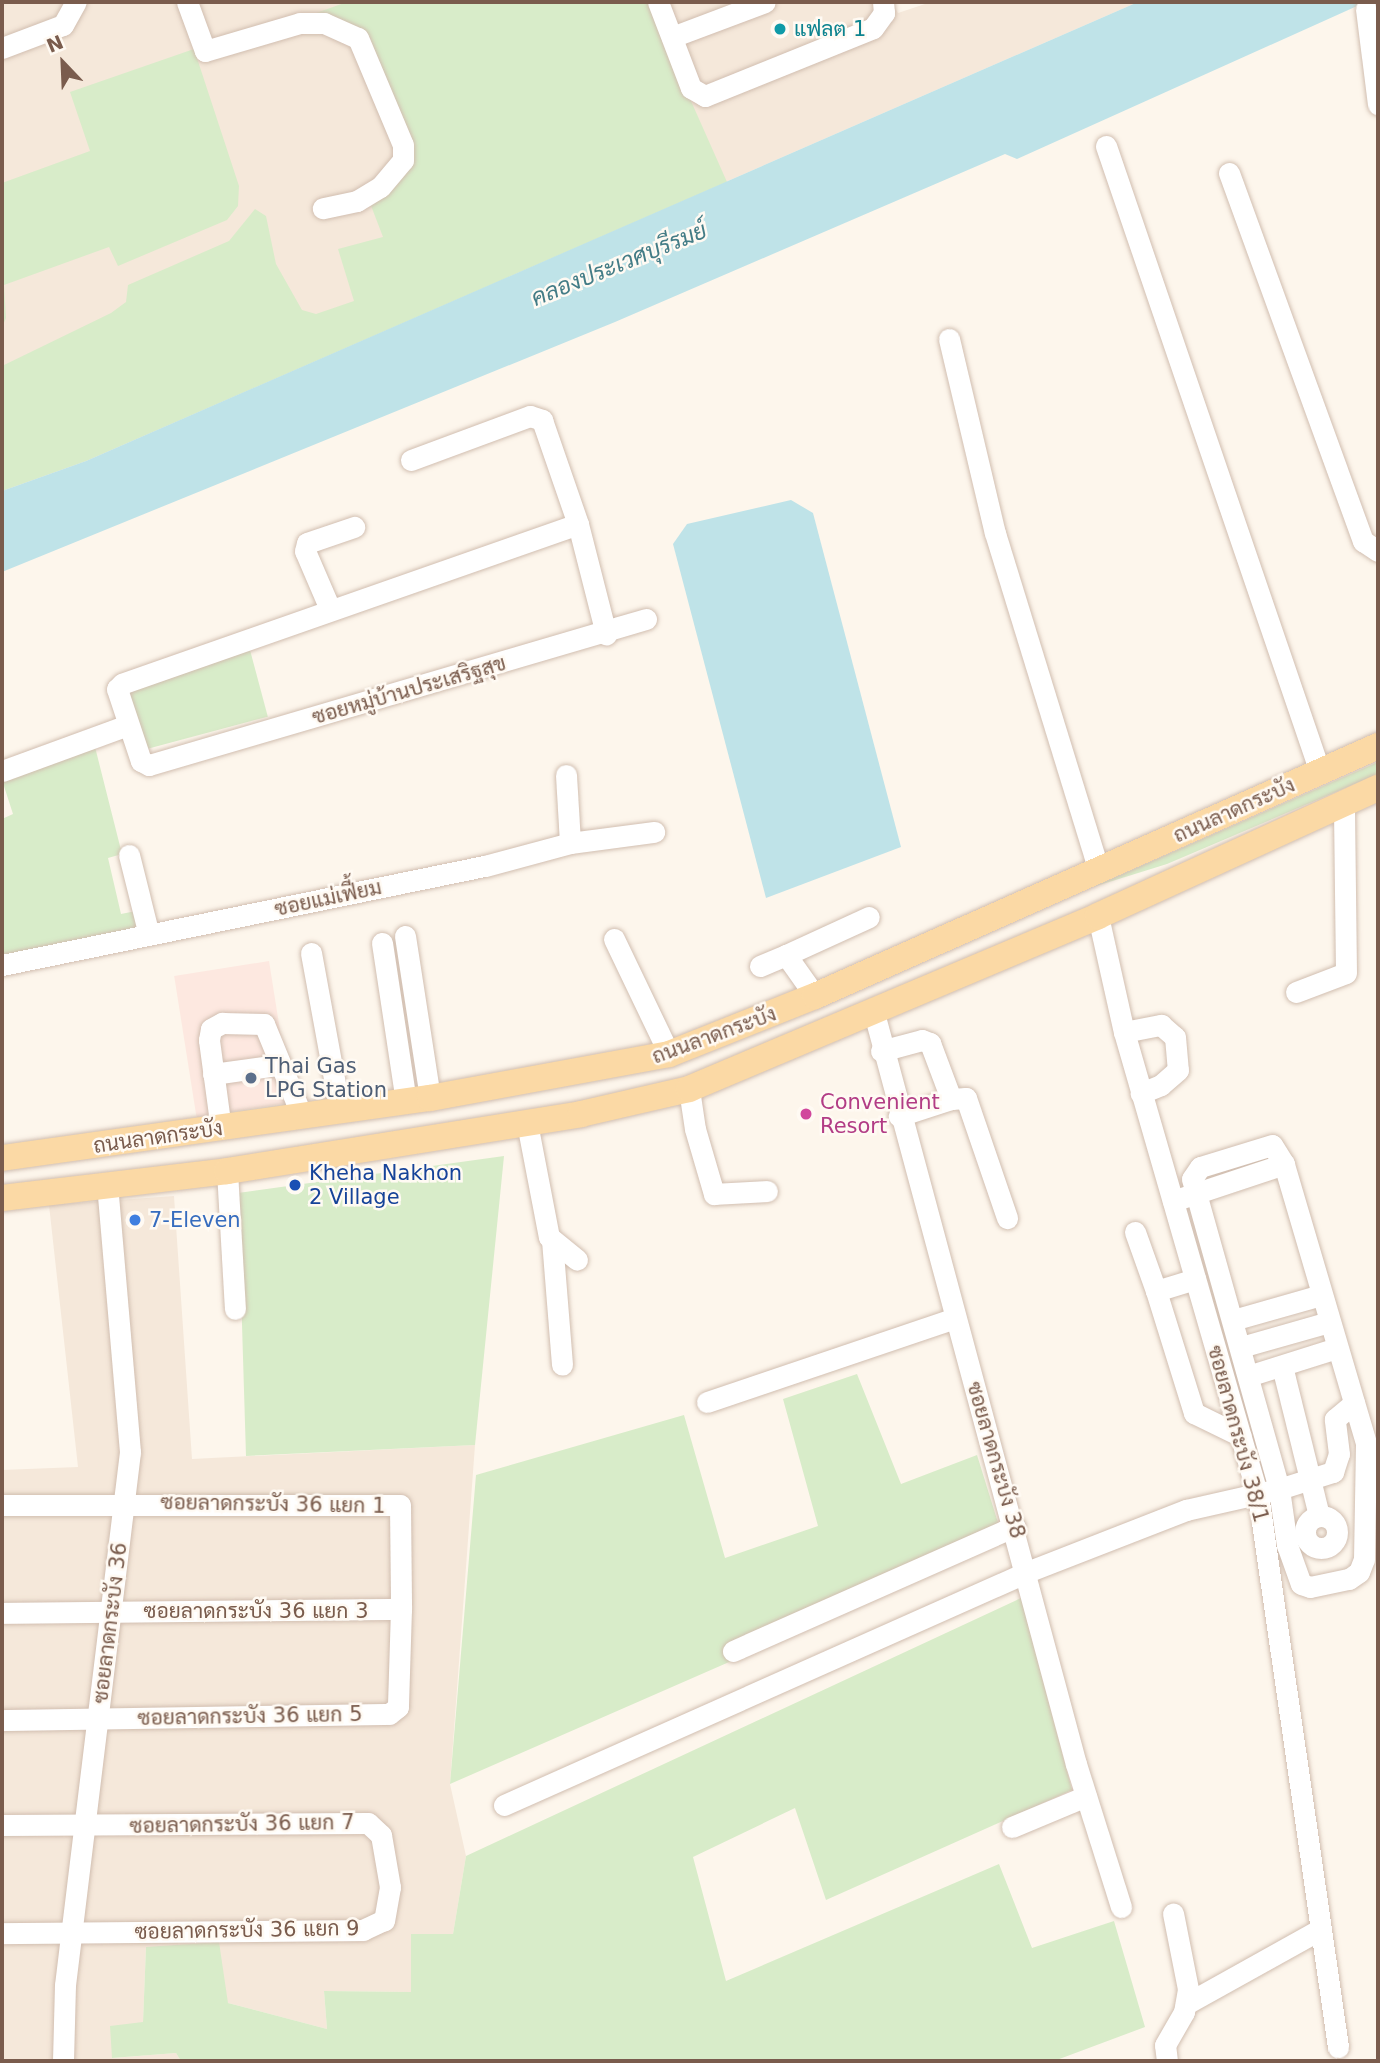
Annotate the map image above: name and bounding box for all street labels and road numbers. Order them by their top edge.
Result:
street label: ซอยหมู่บ้านประเสริฐสุข [309,650,509,730]
street label: ถนนลาดกระบัง [1169,772,1299,848]
street label: ซอยแม่เฟี้ยม [272,874,384,922]
street label: ถนนลาดกระบัง [648,1001,780,1069]
street label: ถนนลาดกระบัง [92,1115,224,1159]
street label: ซอยลาดกระบัง 38/1 [1202,1343,1274,1525]
street label: ซอยลาดกระบัง 38 [962,1379,1030,1541]
street label: ซอยลาดกระบัง 36 แยก 1 [160,1489,386,1519]
street label: ซอยลาดกระบัง 36 [88,1541,132,1705]
street label: ซอยลาดกระบัง 36 แยก 3 [143,1598,369,1624]
street label: ซอยลาดกระบัง 36 แยก 5 [137,1701,363,1731]
street label: ซอยลาดกระบัง 36 แยก 7 [129,1809,355,1839]
street label: ซอยลาดกระบัง 36 แยก 9 [134,1915,360,1945]

